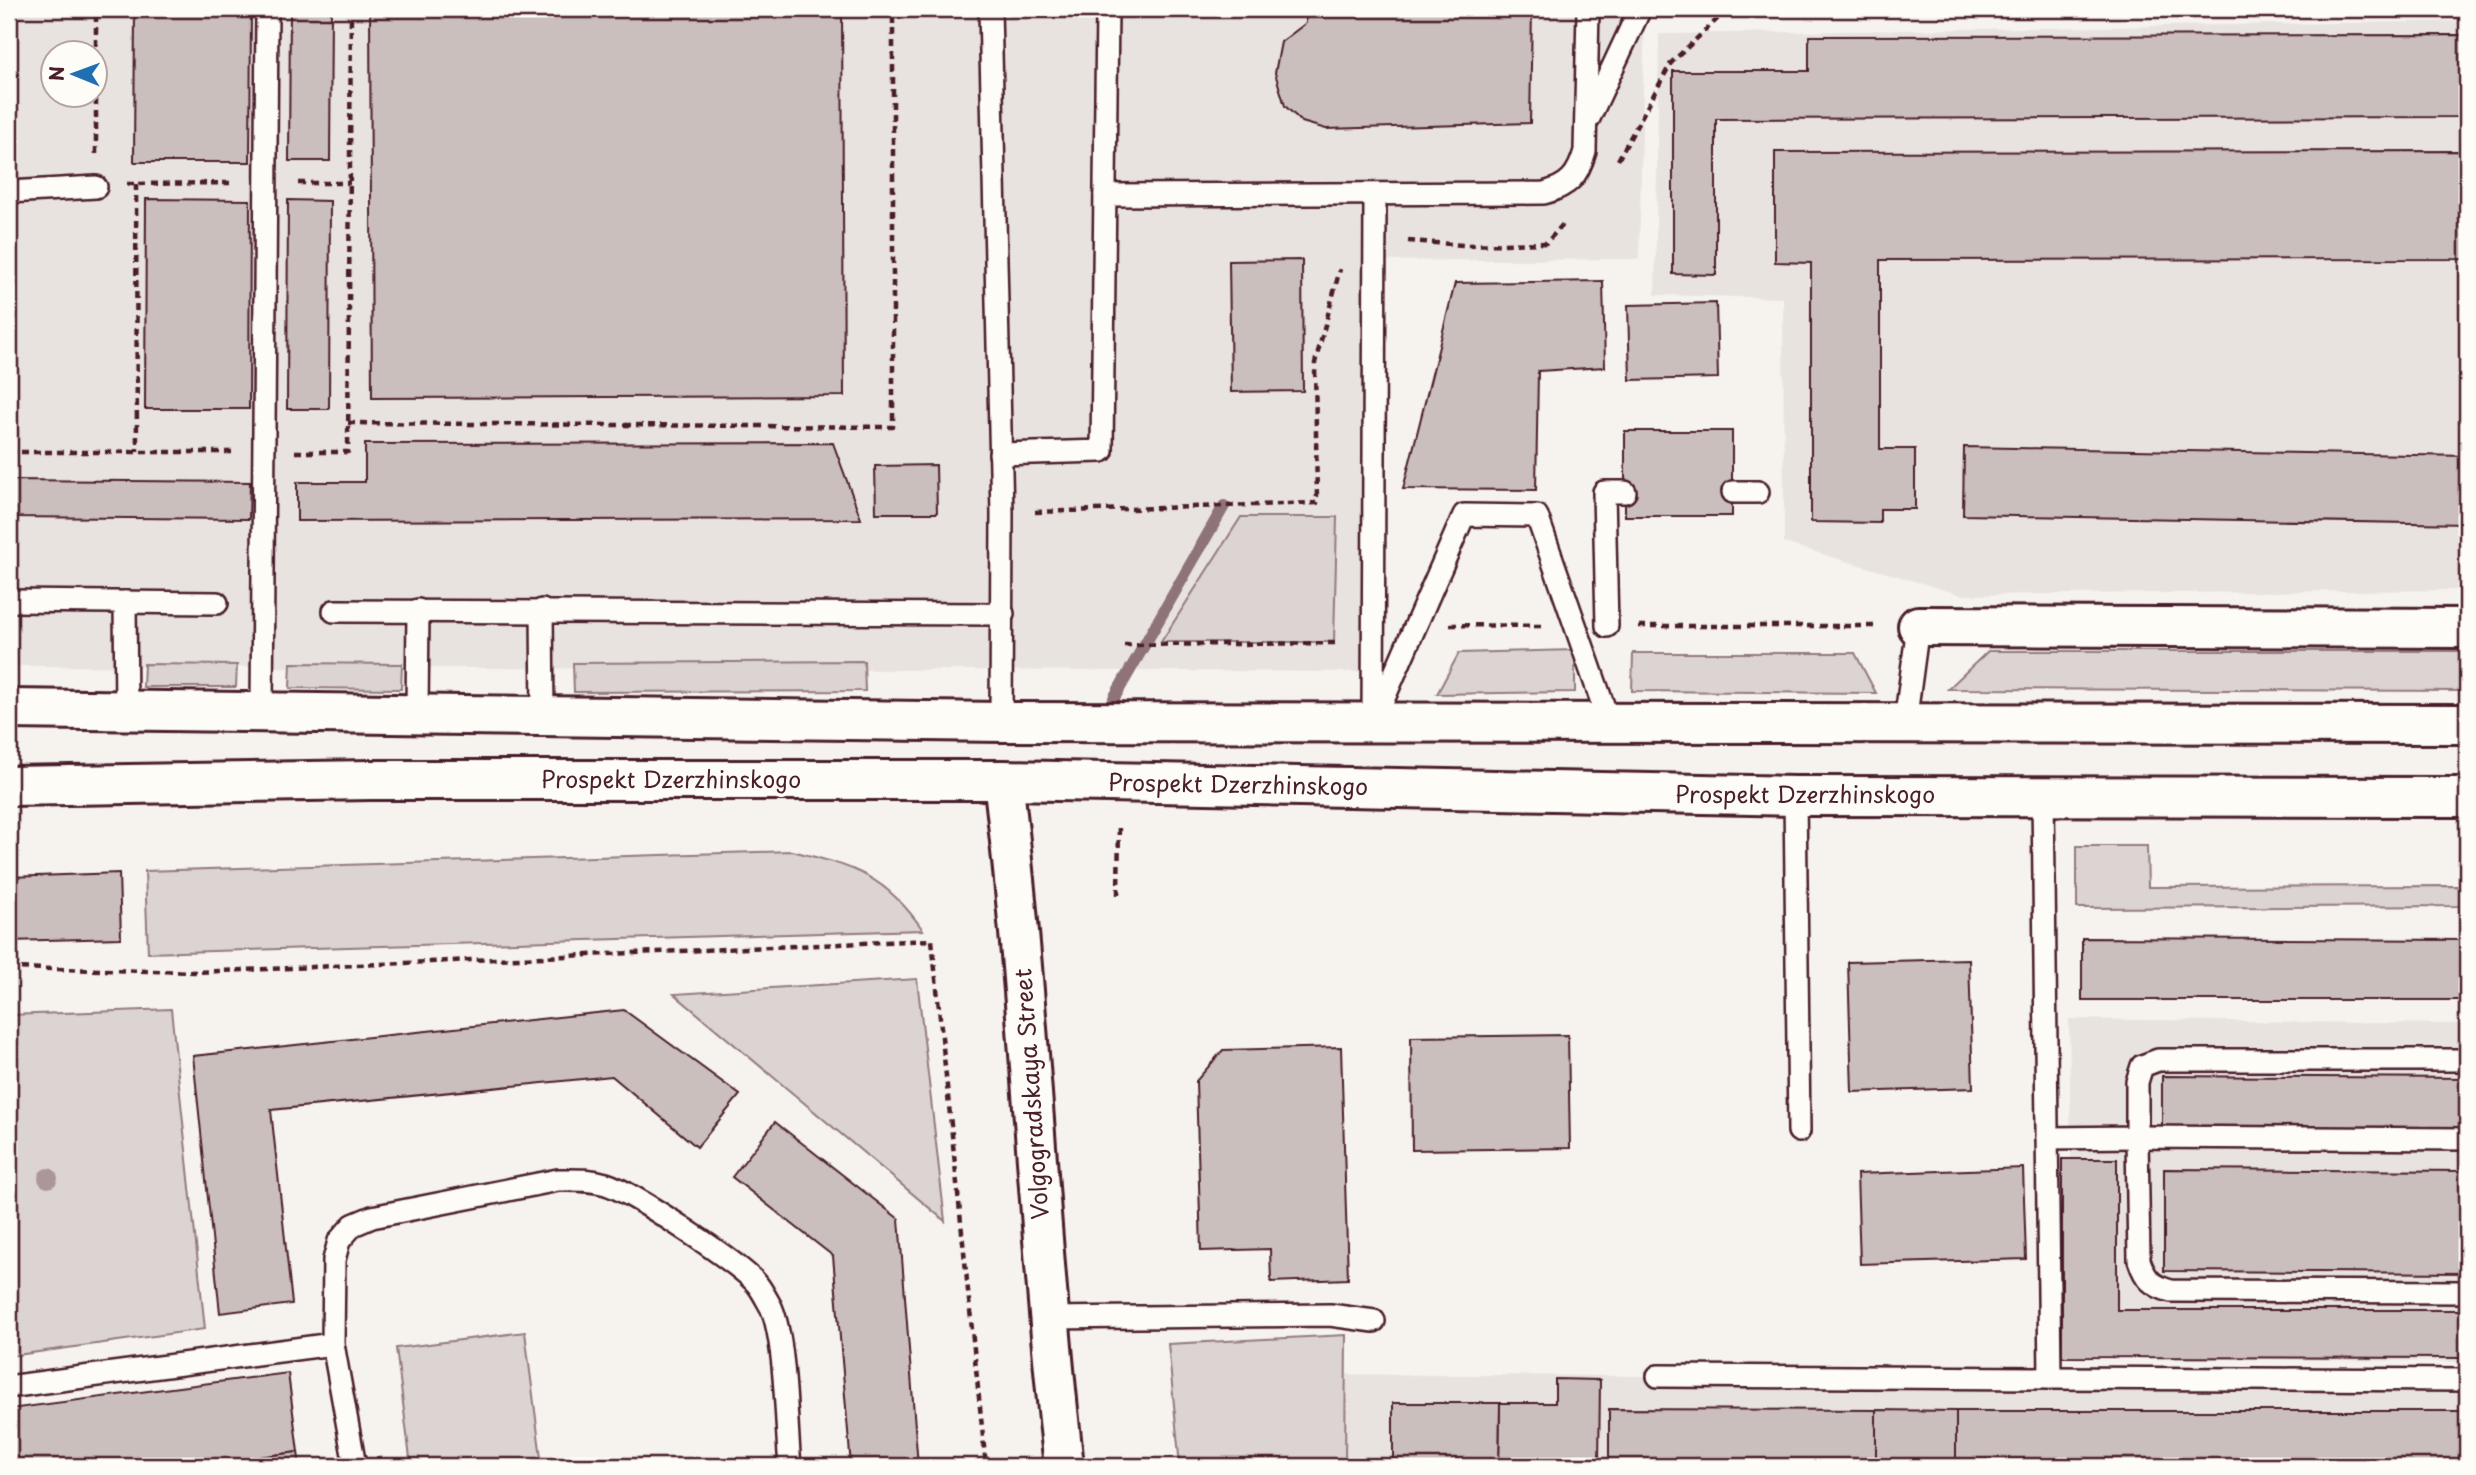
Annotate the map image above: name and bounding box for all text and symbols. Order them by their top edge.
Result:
north arrow [38,38,108,108]
text: N [42,66,70,81]
street label: Prospekt Dzerzhinskogo [541,761,801,796]
street label: Prospekt Dzerzhinskogo [1108,764,1369,803]
street label: Prospekt Dzerzhinskogo [1675,776,1935,811]
street label: Volgogradskaya Street [1004,967,1057,1221]

